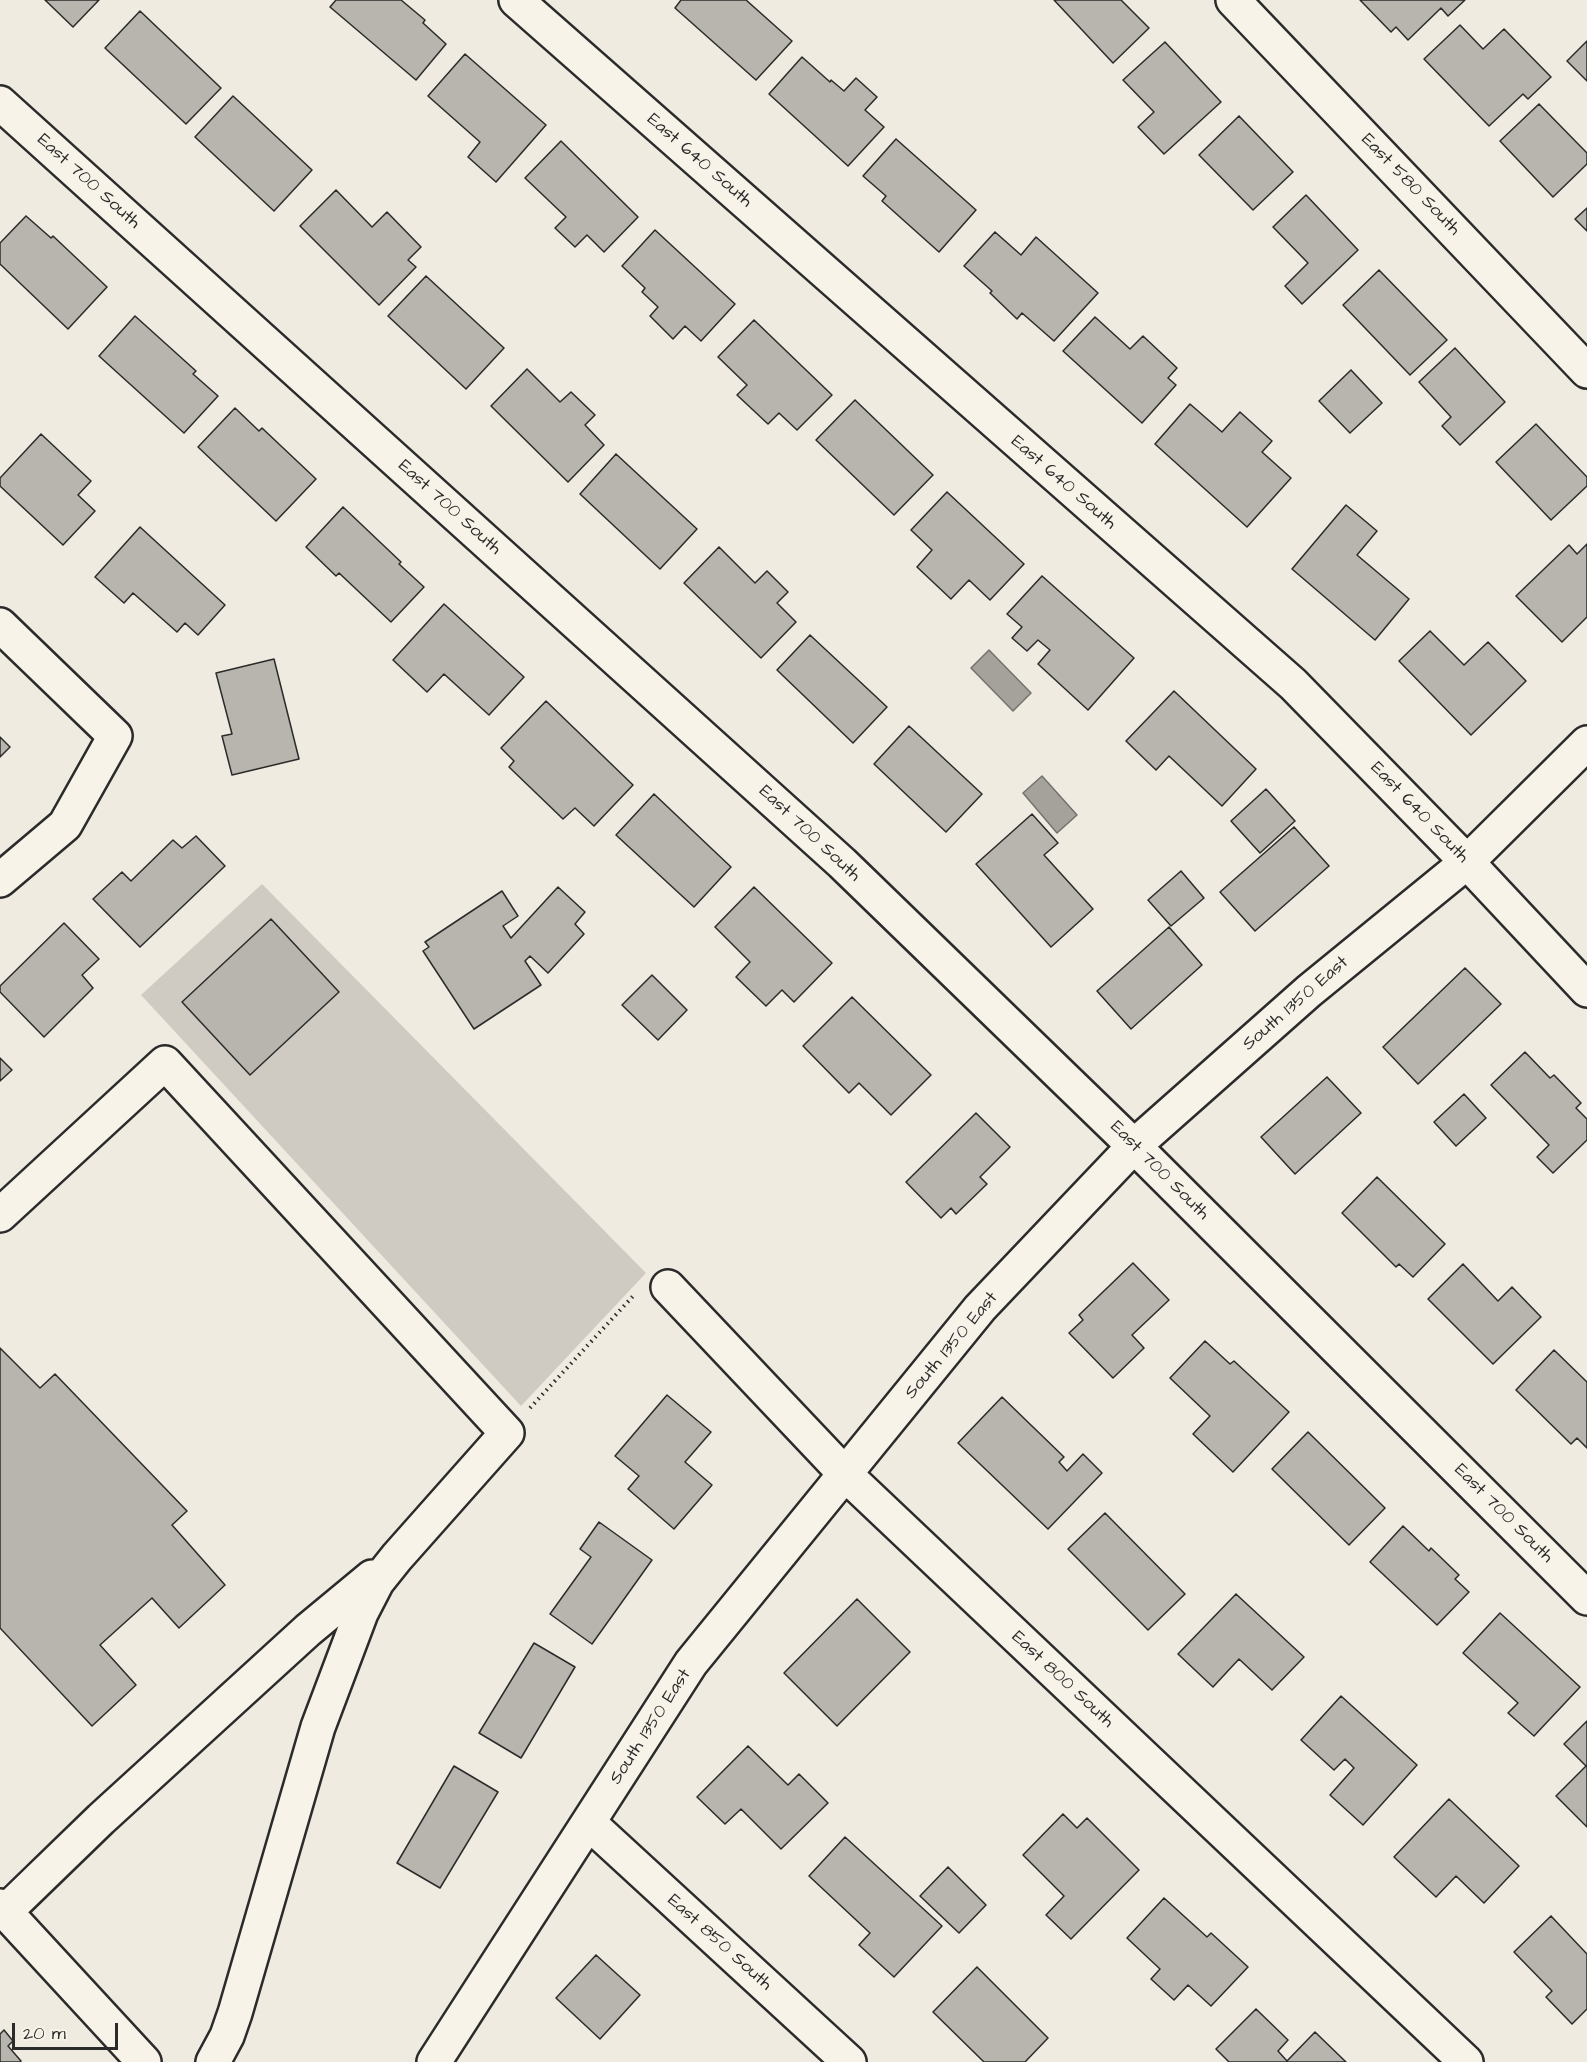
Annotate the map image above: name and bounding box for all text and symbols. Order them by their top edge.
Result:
street label: East 640 South [642,109,756,213]
street label: East 700 South [32,130,144,234]
street label: East 580 South [1356,130,1464,240]
street label: East 640 South [1006,431,1120,535]
street label: East 700 South [393,456,505,560]
street label: East 640 South [1365,758,1473,868]
street label: East 700 South [754,781,864,887]
street label: South 1350 East [1239,952,1353,1056]
street label: East 700 South [1105,1117,1213,1225]
street label: South 1350 East [901,1288,1003,1404]
street label: East 700 South [1449,1460,1557,1568]
street label: East 800 South [1006,1627,1118,1733]
street label: South 1350 East [606,1665,696,1789]
street label: East 850 South [662,1890,776,1996]
scale bar [15,2011,122,2049]
text: 20 m [23,2021,66,2046]

